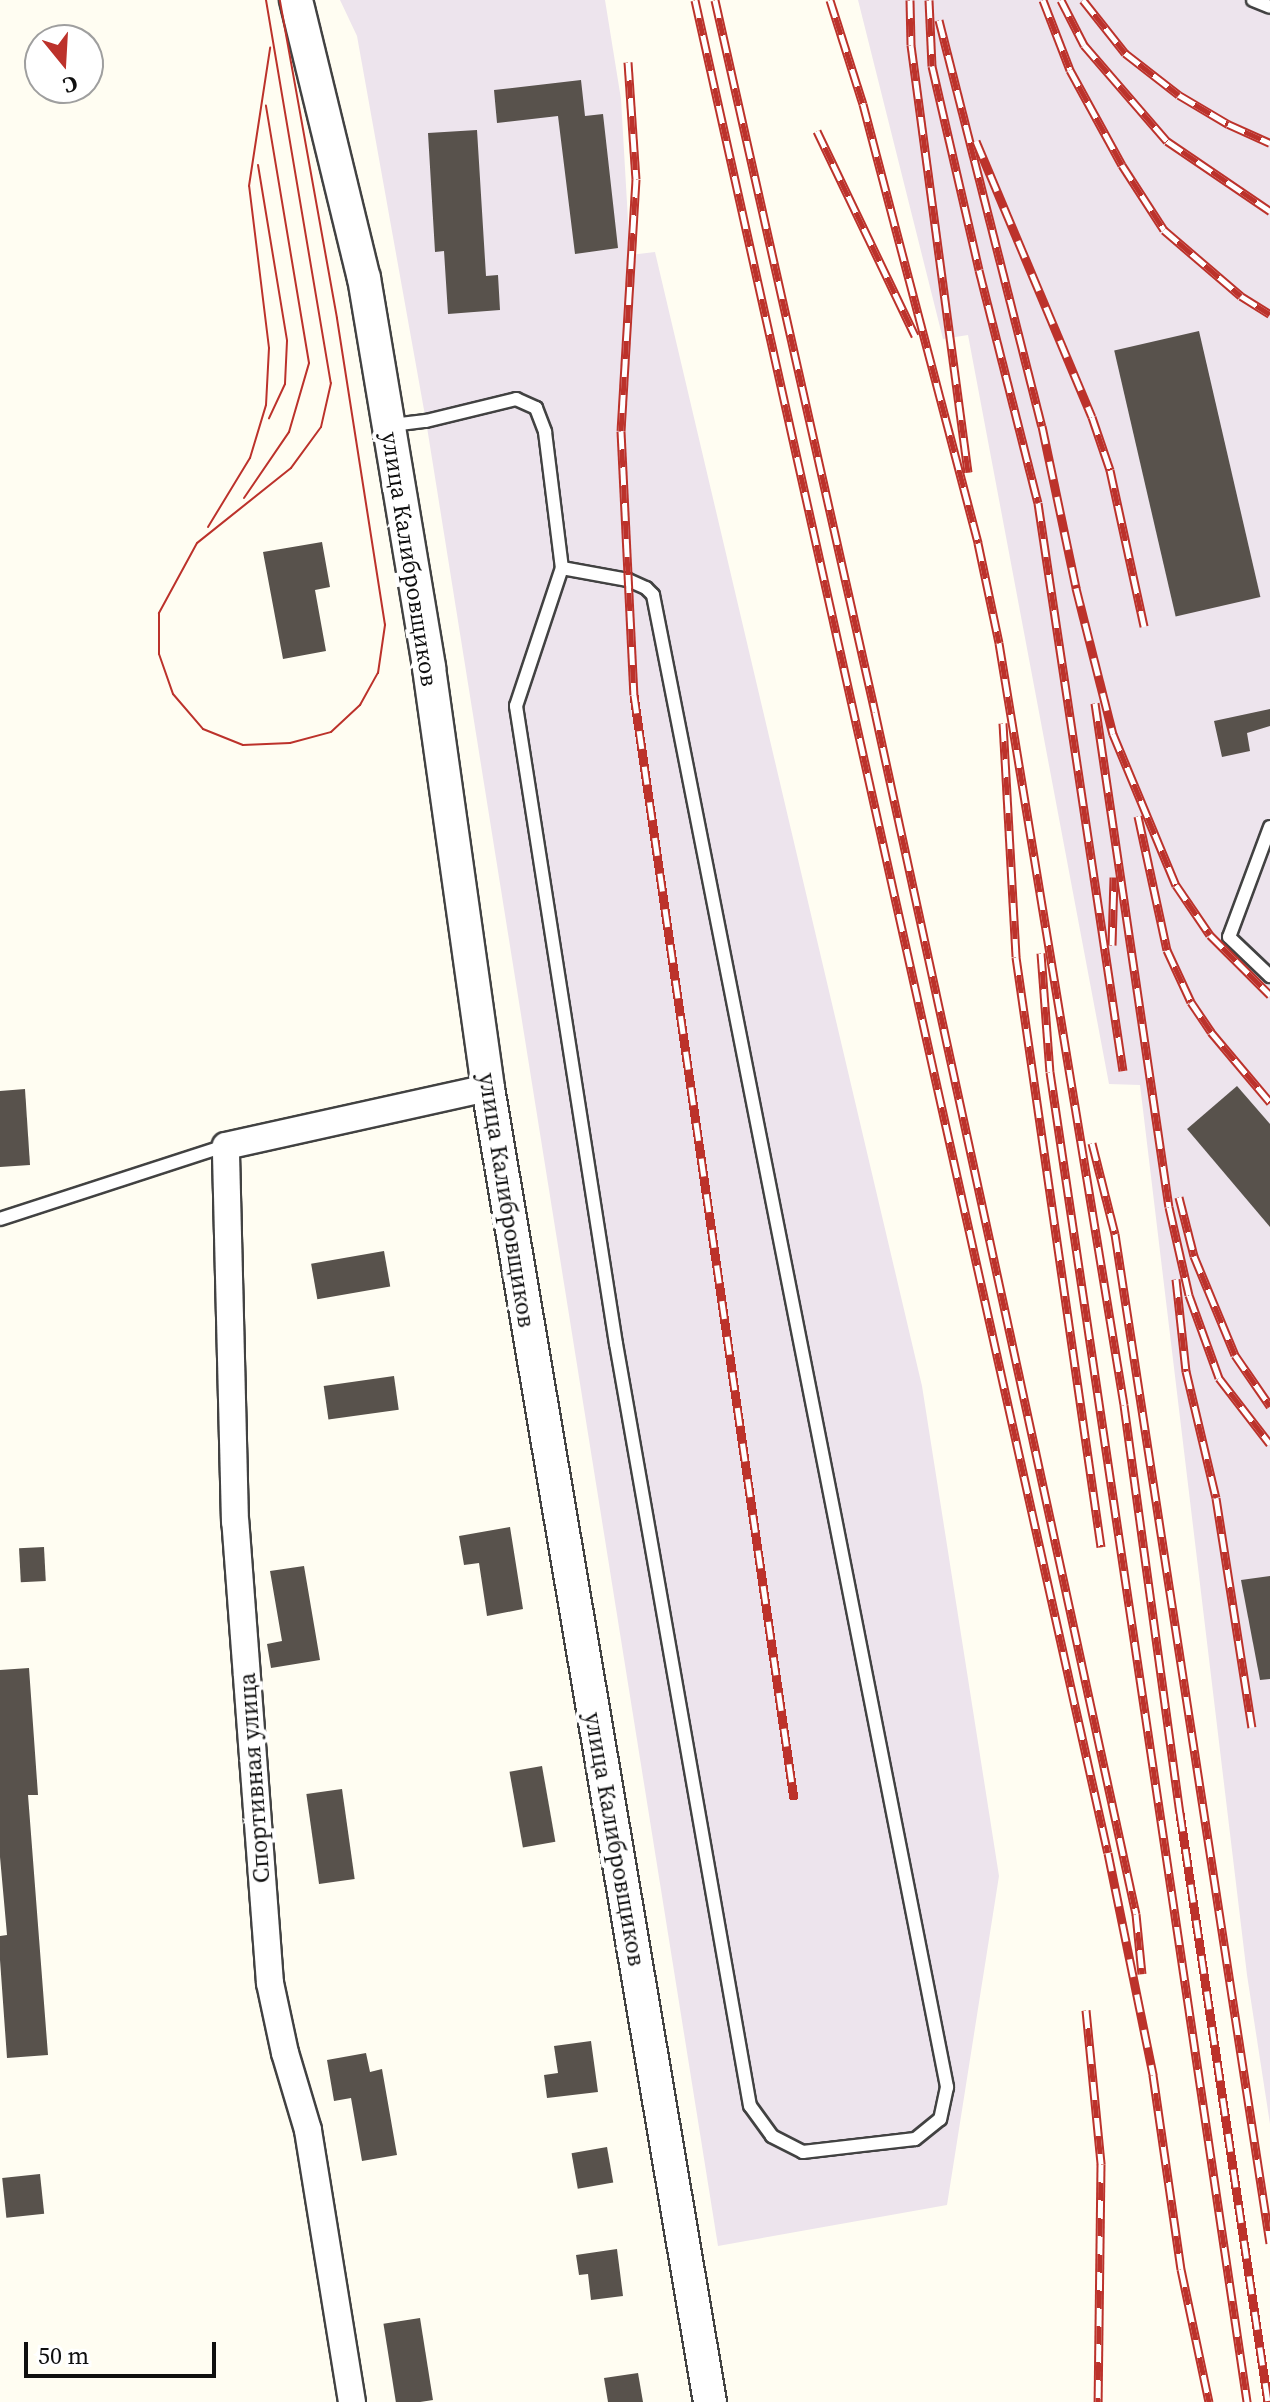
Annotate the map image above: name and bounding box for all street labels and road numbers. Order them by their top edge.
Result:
street label: улица Калибровщиков [376,430,444,688]
street label: улица Калибровщиков [473,1071,541,1329]
street label: Спортивная улица [232,1672,276,1884]
street label: улица Калибровщиков [578,1710,652,1968]

